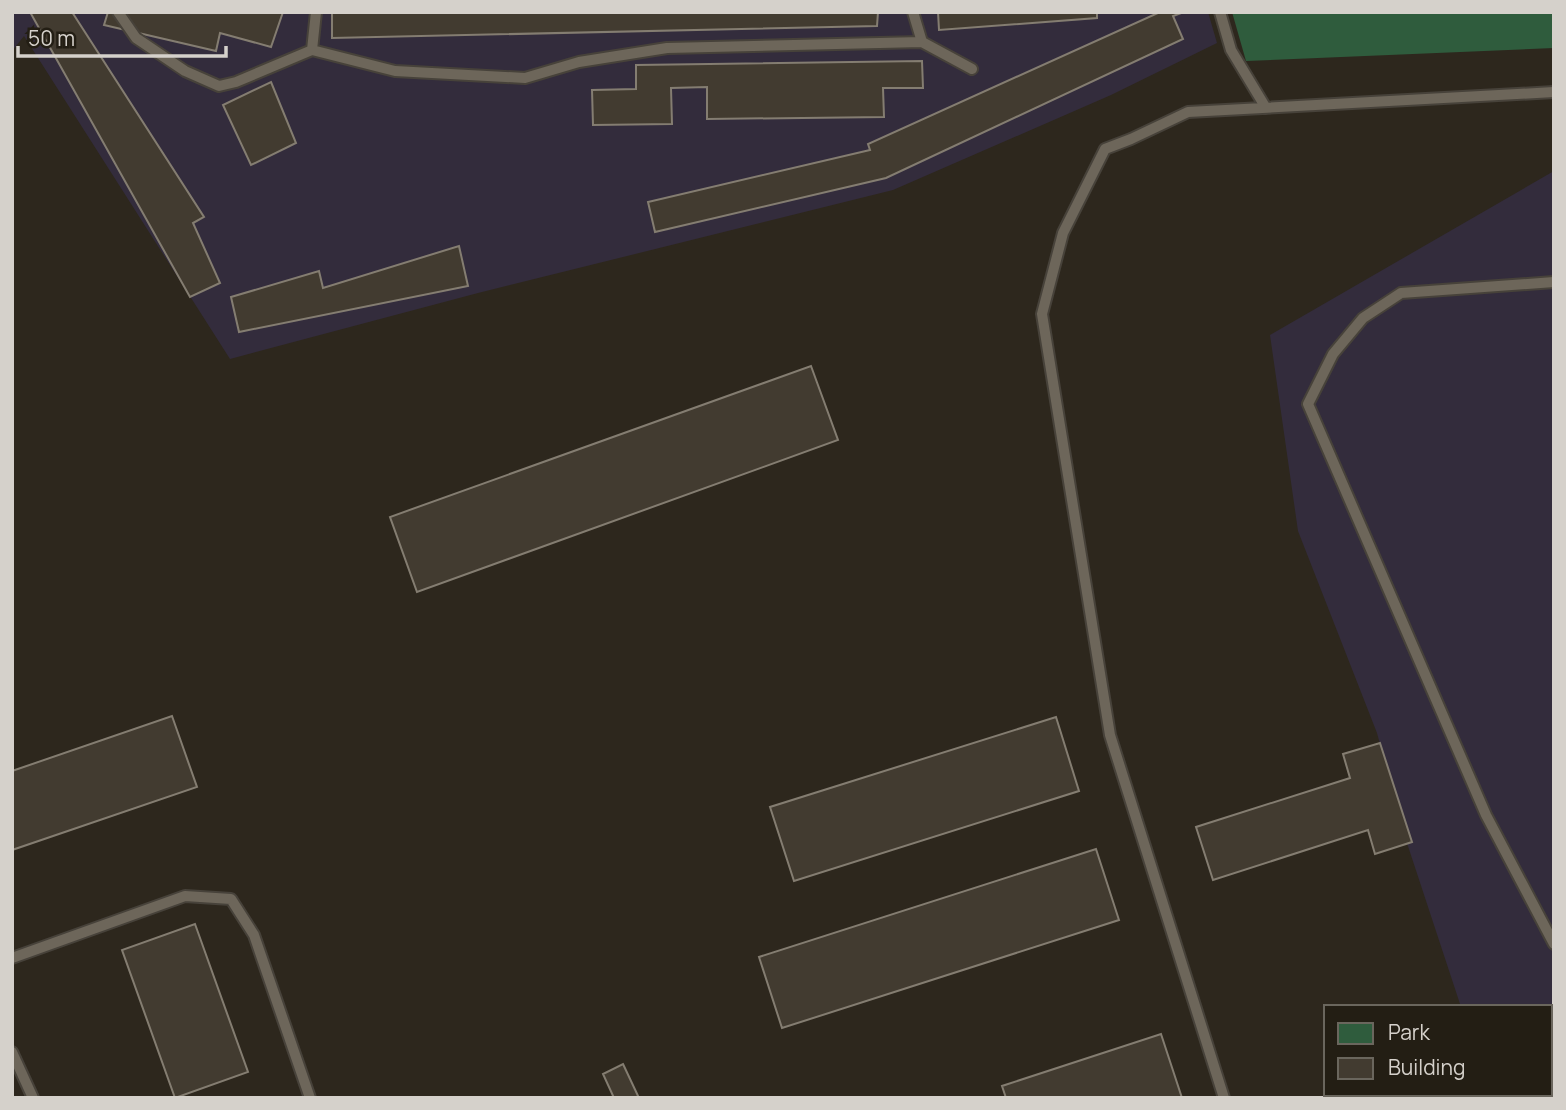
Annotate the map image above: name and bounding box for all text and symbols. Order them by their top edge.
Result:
scale bar [18,14,226,58]
text: 50 m [28,24,75,52]
legend [1324,1005,1552,1096]
text: Park [1388,1018,1430,1046]
text: Building [1388,1053,1465,1081]

